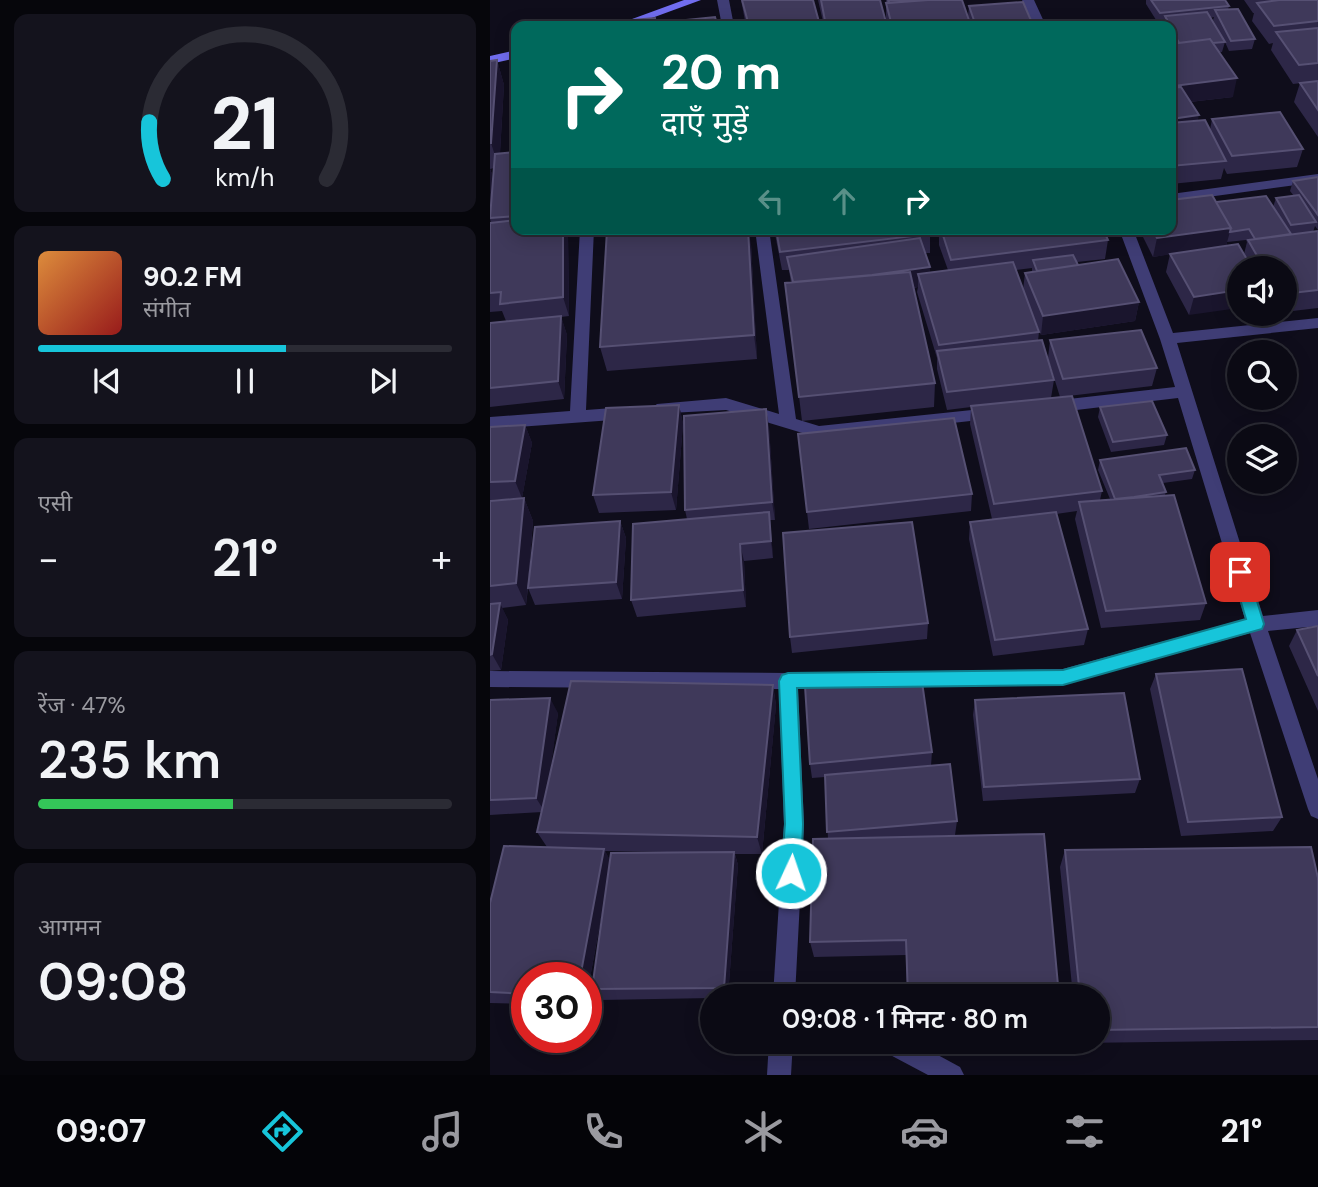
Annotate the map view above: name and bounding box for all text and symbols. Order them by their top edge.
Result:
text: 20 m [661,40,781,104]
icon: right [546,49,637,140]
text: 21 [211,77,279,172]
text: दाएँ मुड़ें [661,102,749,144]
text: km/h [215,161,275,194]
icon: left [752,182,790,220]
icon: ahead [825,182,863,220]
icon: right [898,182,936,220]
map controls [1227,256,1297,494]
button: sound [1227,256,1297,326]
text: 90.2 FM [143,260,242,294]
text: संगीत [143,294,191,324]
button: search [1227,340,1297,410]
icon: previous [88,362,126,400]
icon: pause [226,362,264,400]
icon: next [364,362,402,400]
button: layers [1227,424,1297,494]
text: एसी [38,488,72,518]
text: 21° [212,524,278,592]
text: − [38,534,59,584]
text: + [431,534,452,584]
pin [1210,542,1270,602]
icon: arrive [1221,553,1259,591]
text: रेंज · 47% [38,690,126,720]
text: 235 km [38,726,221,794]
position arrow [754,836,828,910]
text: आगमन [38,912,101,942]
text: 09:08 [38,948,188,1016]
speed limit sign: 30 [511,962,602,1053]
text: 09:08 · 1 मिनट · 80 m [782,1002,1028,1036]
icon: directions [258,1107,307,1156]
icon: music [418,1107,467,1156]
icon: phone [579,1107,628,1156]
icon: climate [739,1107,788,1156]
icon: car [900,1107,949,1156]
icon: filters [1060,1107,1109,1156]
text: 09:07 [56,1110,146,1152]
text: 21° [1221,1110,1262,1152]

